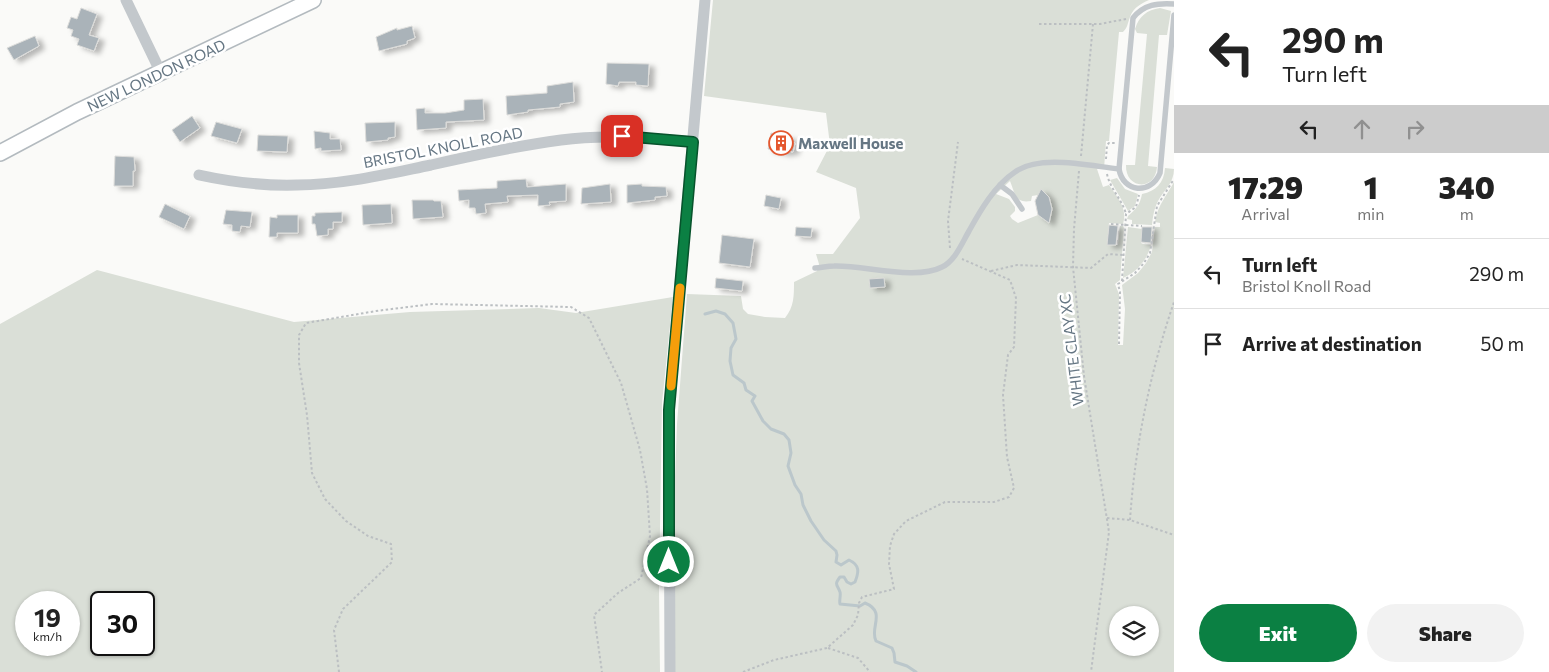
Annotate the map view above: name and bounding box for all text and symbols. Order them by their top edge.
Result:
text: 290 m [1282,17,1384,60]
icon: left [1199,20,1264,85]
street label: NEW LONDON ROAD [84,35,228,115]
text: Turn left [1282,60,1367,87]
pin [601,115,643,157]
icon: left [1295,115,1323,143]
icon: ahead [1348,115,1376,143]
icon: right [1401,115,1429,143]
icon: arrive [608,122,636,150]
street label: BRISTOL KNOLL ROAD [362,123,524,171]
building icon: Maxwell House [768,130,794,156]
place label: Maxwell House [798,134,904,152]
text: 17:29 [1228,168,1303,205]
text: 1 [1364,168,1378,205]
text: 340 [1438,168,1495,205]
text: Arrival [1241,204,1290,223]
text: min [1357,204,1384,223]
text: m [1460,204,1474,223]
text: Turn left [1242,253,1317,276]
icon: left [1199,260,1227,288]
text: 290 m [1469,262,1524,285]
text: Bristol Knoll Road [1242,276,1371,295]
street label: WHITE CLAY XC [1055,293,1087,407]
icon: arrive [1199,330,1227,358]
text: Arrive at destination [1242,332,1422,355]
text: 50 m [1480,332,1524,355]
position arrow [642,535,694,587]
speed limit sign: 30 [90,591,155,656]
text: 19 [34,602,61,632]
button: Exit [1199,604,1357,662]
button: Share [1367,604,1524,662]
map controls [1109,606,1159,656]
button: layers [1109,606,1159,656]
text: km/h [33,629,62,643]

